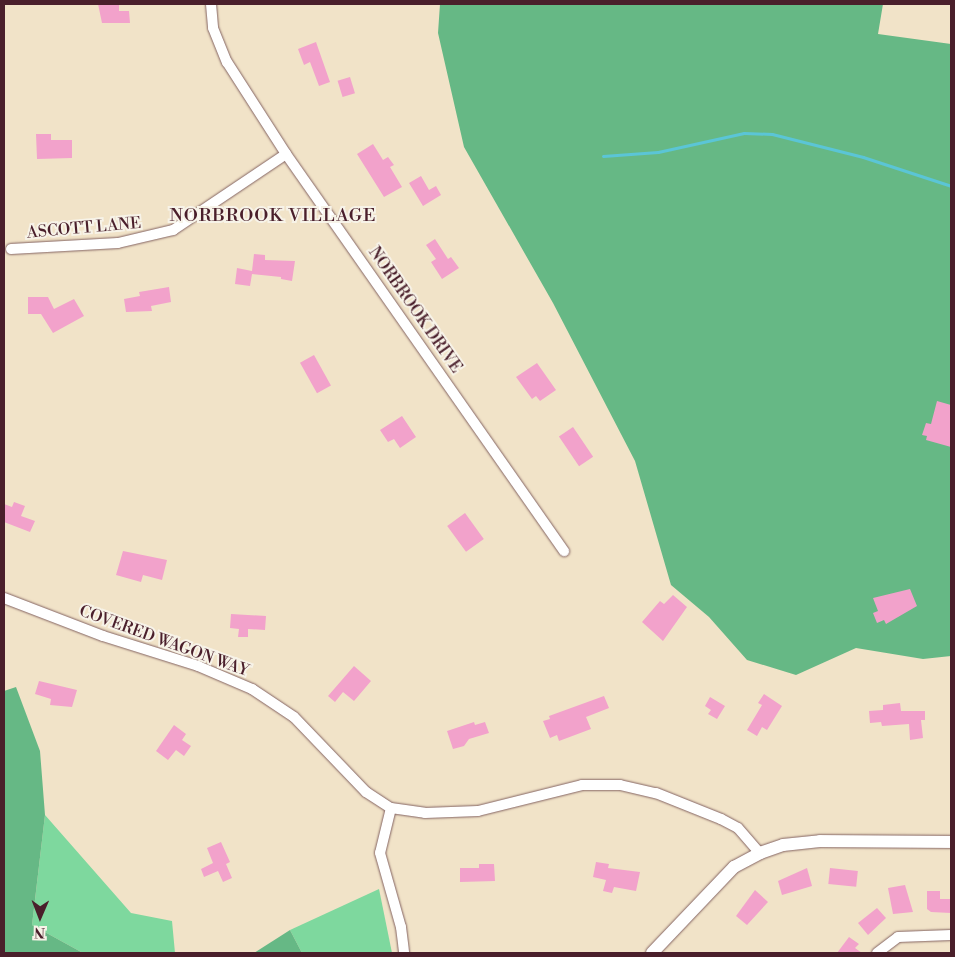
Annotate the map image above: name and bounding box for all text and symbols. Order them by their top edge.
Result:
district label: NORBROOK VILLAGE [168,205,378,227]
street label: ASCOTT LANE [26,213,142,243]
street label: NORBROOK DRIVE [364,243,466,377]
street label: COVERED WAGON WAY [76,601,252,681]
north arrow [15,892,65,942]
text: N [34,923,45,941]

